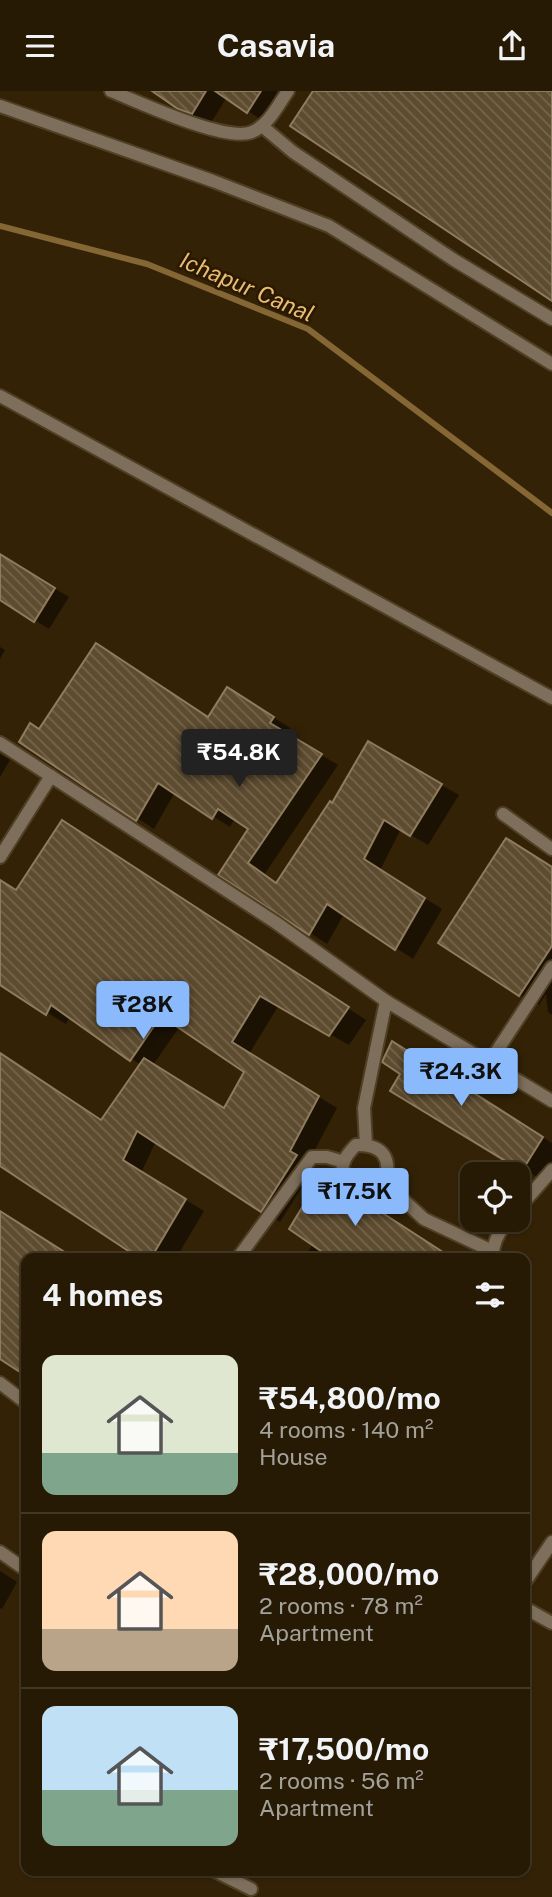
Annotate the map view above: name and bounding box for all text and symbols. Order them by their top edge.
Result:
icon: menu [21,27,59,65]
text: Casavia [217,27,335,64]
icon: share [493,27,531,65]
water label: Ichapur Canal [176,246,318,327]
pin: ₹54.8K [182,729,296,789]
text: ₹54.8K [197,738,281,765]
pin: ₹28K [102,981,184,1041]
text: ₹28K [112,990,174,1017]
pin: ₹24.3K [404,1049,518,1108]
text: ₹24.3K [420,1057,502,1084]
map controls [460,1162,530,1232]
button: locate [460,1162,530,1232]
pin: ₹17.5K [298,1169,412,1228]
text: ₹17.5K [318,1177,392,1204]
icon: filters [471,1276,509,1314]
text: 4 homes [42,1277,163,1313]
text: ₹54,800/mo [259,1380,441,1416]
icon: home [98,1383,182,1467]
text: 4 rooms · 140 m² [259,1416,433,1443]
text: House [259,1443,327,1470]
text: ₹28,000/mo [259,1556,439,1592]
icon: home [98,1559,182,1643]
text: 2 rooms · 78 m² [259,1592,423,1619]
text: Apartment [259,1619,374,1646]
text: ₹17,500/mo [259,1731,429,1767]
icon: home [98,1734,182,1818]
text: 2 rooms · 56 m² [259,1767,424,1794]
text: Apartment [259,1794,374,1821]

